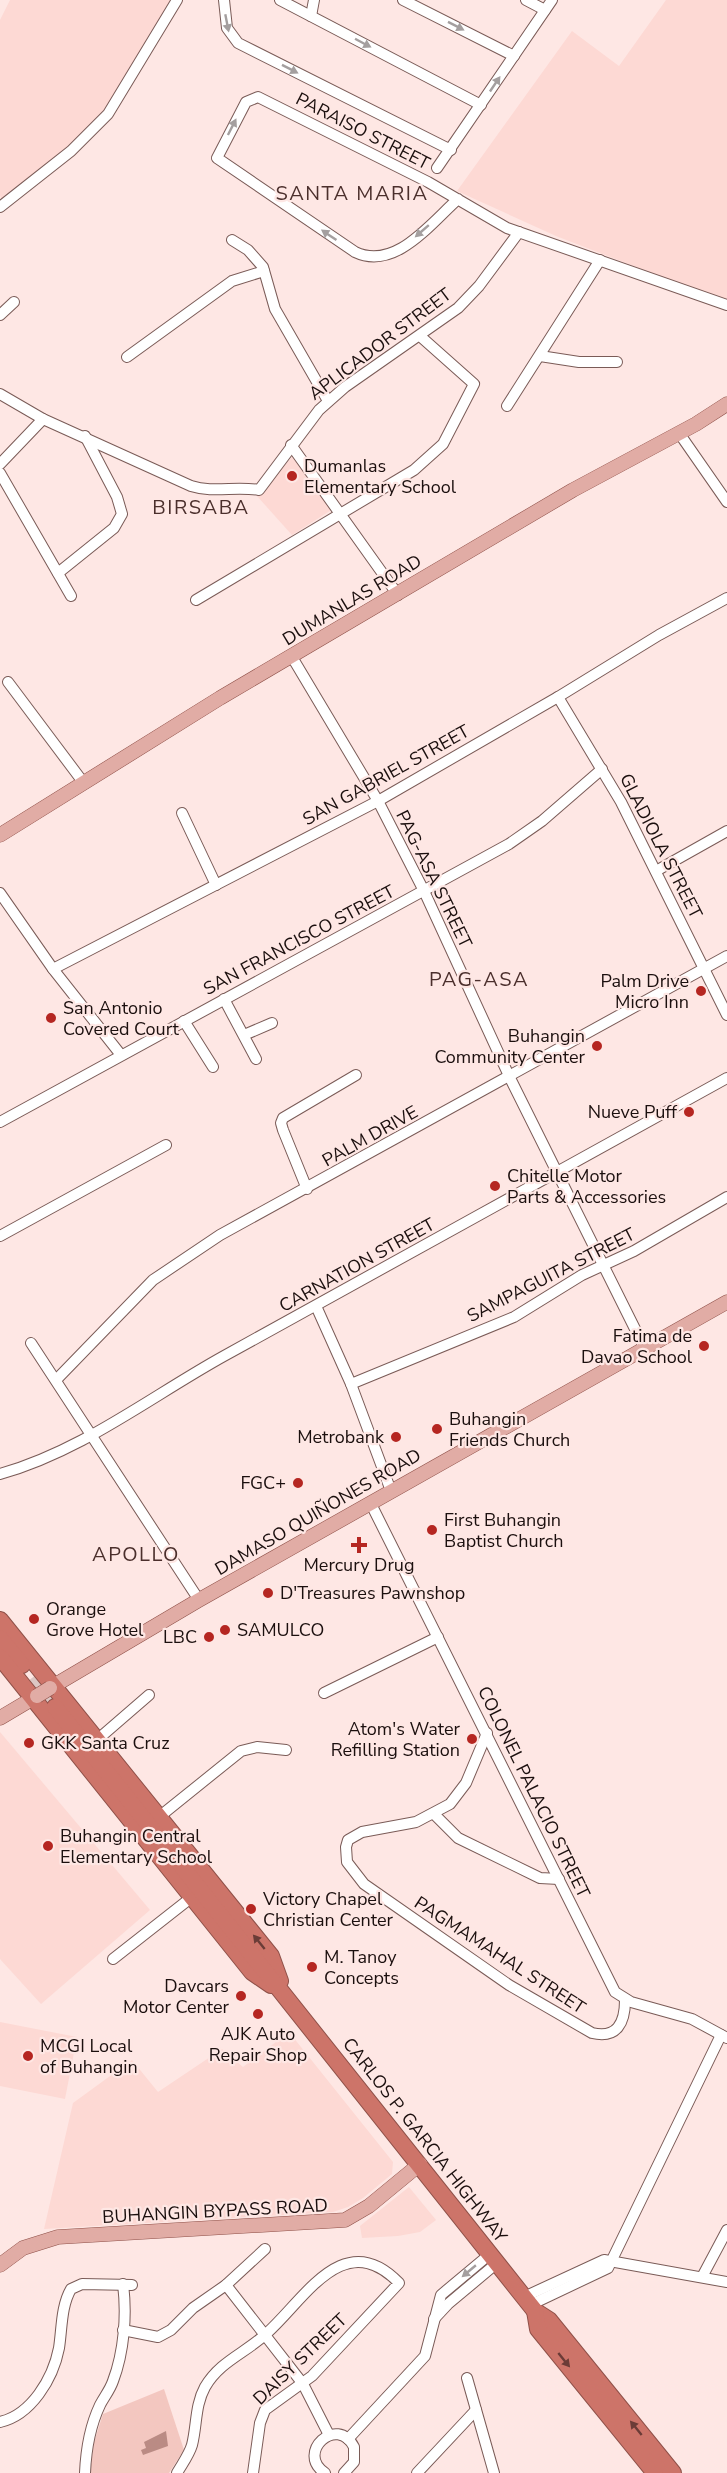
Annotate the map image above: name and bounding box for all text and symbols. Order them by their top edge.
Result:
one-way arrow [223,14,233,32]
one-way arrow [447,22,464,31]
one-way arrow [355,38,372,48]
one-way arrow [281,65,298,74]
one-way arrow [489,76,500,92]
street label: PARAISO STREET [292,87,434,175]
one-way arrow [228,119,237,136]
district label: SANTA MARIA [275,180,429,207]
one-way arrow [414,224,429,238]
one-way arrow [321,229,338,240]
street label: APLICADOR STREET [304,282,456,406]
place label: Dumanlas Elementary School [304,454,457,499]
marker: Dumanlas Elementary School [285,469,299,483]
district label: BIRSABA [152,494,250,521]
street label: DUMANLAS ROAD [278,549,426,651]
street label: SAN GABRIEL STREET [298,719,474,831]
street label: GLADIOLA STREET [614,769,708,923]
street label: PAG-ASA STREET [390,806,478,952]
street label: SAN FRANCISCO STREET [199,879,399,1001]
district label: PAG-ASA [429,966,529,993]
place label: Palm Drive Micro Inn [600,969,689,1014]
marker: Palm Drive Micro Inn [694,984,708,998]
place label: San Antonio Covered Court [63,996,180,1041]
marker: San Antonio Covered Court [44,1011,58,1025]
place label: Buhangin Community Center [434,1024,586,1069]
marker: Buhangin Community Center [590,1039,604,1053]
street label: PALM DRIVE [318,1100,422,1172]
place label: Nueve Puff [588,1100,678,1124]
marker: Nueve Puff [682,1105,696,1119]
place label: Chitelle Motor Parts & Accessories [507,1164,666,1209]
marker: Chitelle Motor Parts & Accessories [488,1179,502,1193]
street label: CARNATION STREET [275,1212,439,1318]
street label: SAMPAGUITA STREET [463,1222,639,1328]
place label: Fatima de Davao School [581,1324,693,1369]
marker: Fatima de Davao School [697,1339,711,1353]
place label: Buhangin Friends Church [449,1407,570,1452]
marker: Buhangin Friends Church [430,1422,444,1436]
place label: Metrobank [297,1425,385,1449]
marker: Metrobank [389,1430,403,1444]
street label: DAMASO QUIÑONES ROAD [211,1443,425,1581]
place label: FGC+ [240,1471,286,1495]
marker: FGC+ [291,1476,305,1490]
place label: First Buhangin Baptist Church [444,1508,563,1553]
marker: First Buhangin Baptist Church [425,1523,439,1537]
marker: Mercury Drug [352,1538,366,1552]
district label: APOLLO [92,1541,180,1568]
place label: Mercury Drug [303,1553,415,1577]
place label: D'Treasures Pawnshop [280,1581,465,1605]
marker: D'Treasures Pawnshop [261,1586,275,1600]
place label: Orange Grove Hotel [46,1597,144,1642]
marker: Orange Grove Hotel [27,1612,41,1626]
place label: SAMULCO [237,1618,324,1642]
marker: SAMULCO [218,1623,232,1637]
place label: LBC [163,1625,197,1649]
marker: LBC [202,1630,216,1644]
street label: COLONEL PALACIO STREET [472,1682,596,1902]
place label: Atom's Water Refilling Station [331,1717,461,1762]
place label: GKK Santa Cruz [41,1731,169,1755]
marker: Atom's Water Refilling Station [465,1732,479,1746]
marker: GKK Santa Cruz [22,1736,36,1750]
place label: Buhangin Central Elementary School [60,1824,213,1869]
marker: Buhangin Central Elementary School [41,1839,55,1853]
place label: Victory Chapel Christian Center [262,1887,393,1932]
street label: PAGMAMAHAL STREET [410,1891,590,2020]
marker: Victory Chapel Christian Center [244,1902,258,1916]
one-way arrow [254,1934,266,1949]
place label: M. Tanoy Concepts [324,1945,399,1990]
marker: M. Tanoy Concepts [305,1960,319,1974]
place label: Davcars Motor Center [123,1974,230,2019]
marker: Davcars Motor Center [234,1989,248,2003]
marker: AJK Auto Repair Shop [251,2007,265,2021]
place label: AJK Auto Repair Shop [209,2022,307,2067]
street label: CARLOS P. GARCIA HIGHWAY [337,2033,513,2248]
place label: MCGI Local of Buhangin [40,2034,138,2079]
marker: MCGI Local of Buhangin [21,2049,35,2063]
street label: BUHANGIN BYPASS ROAD [102,2193,328,2229]
one-way arrow [461,2265,477,2278]
street label: DAISY STREET [248,2308,352,2410]
one-way arrow [557,2353,569,2368]
one-way arrow [631,2420,643,2435]

